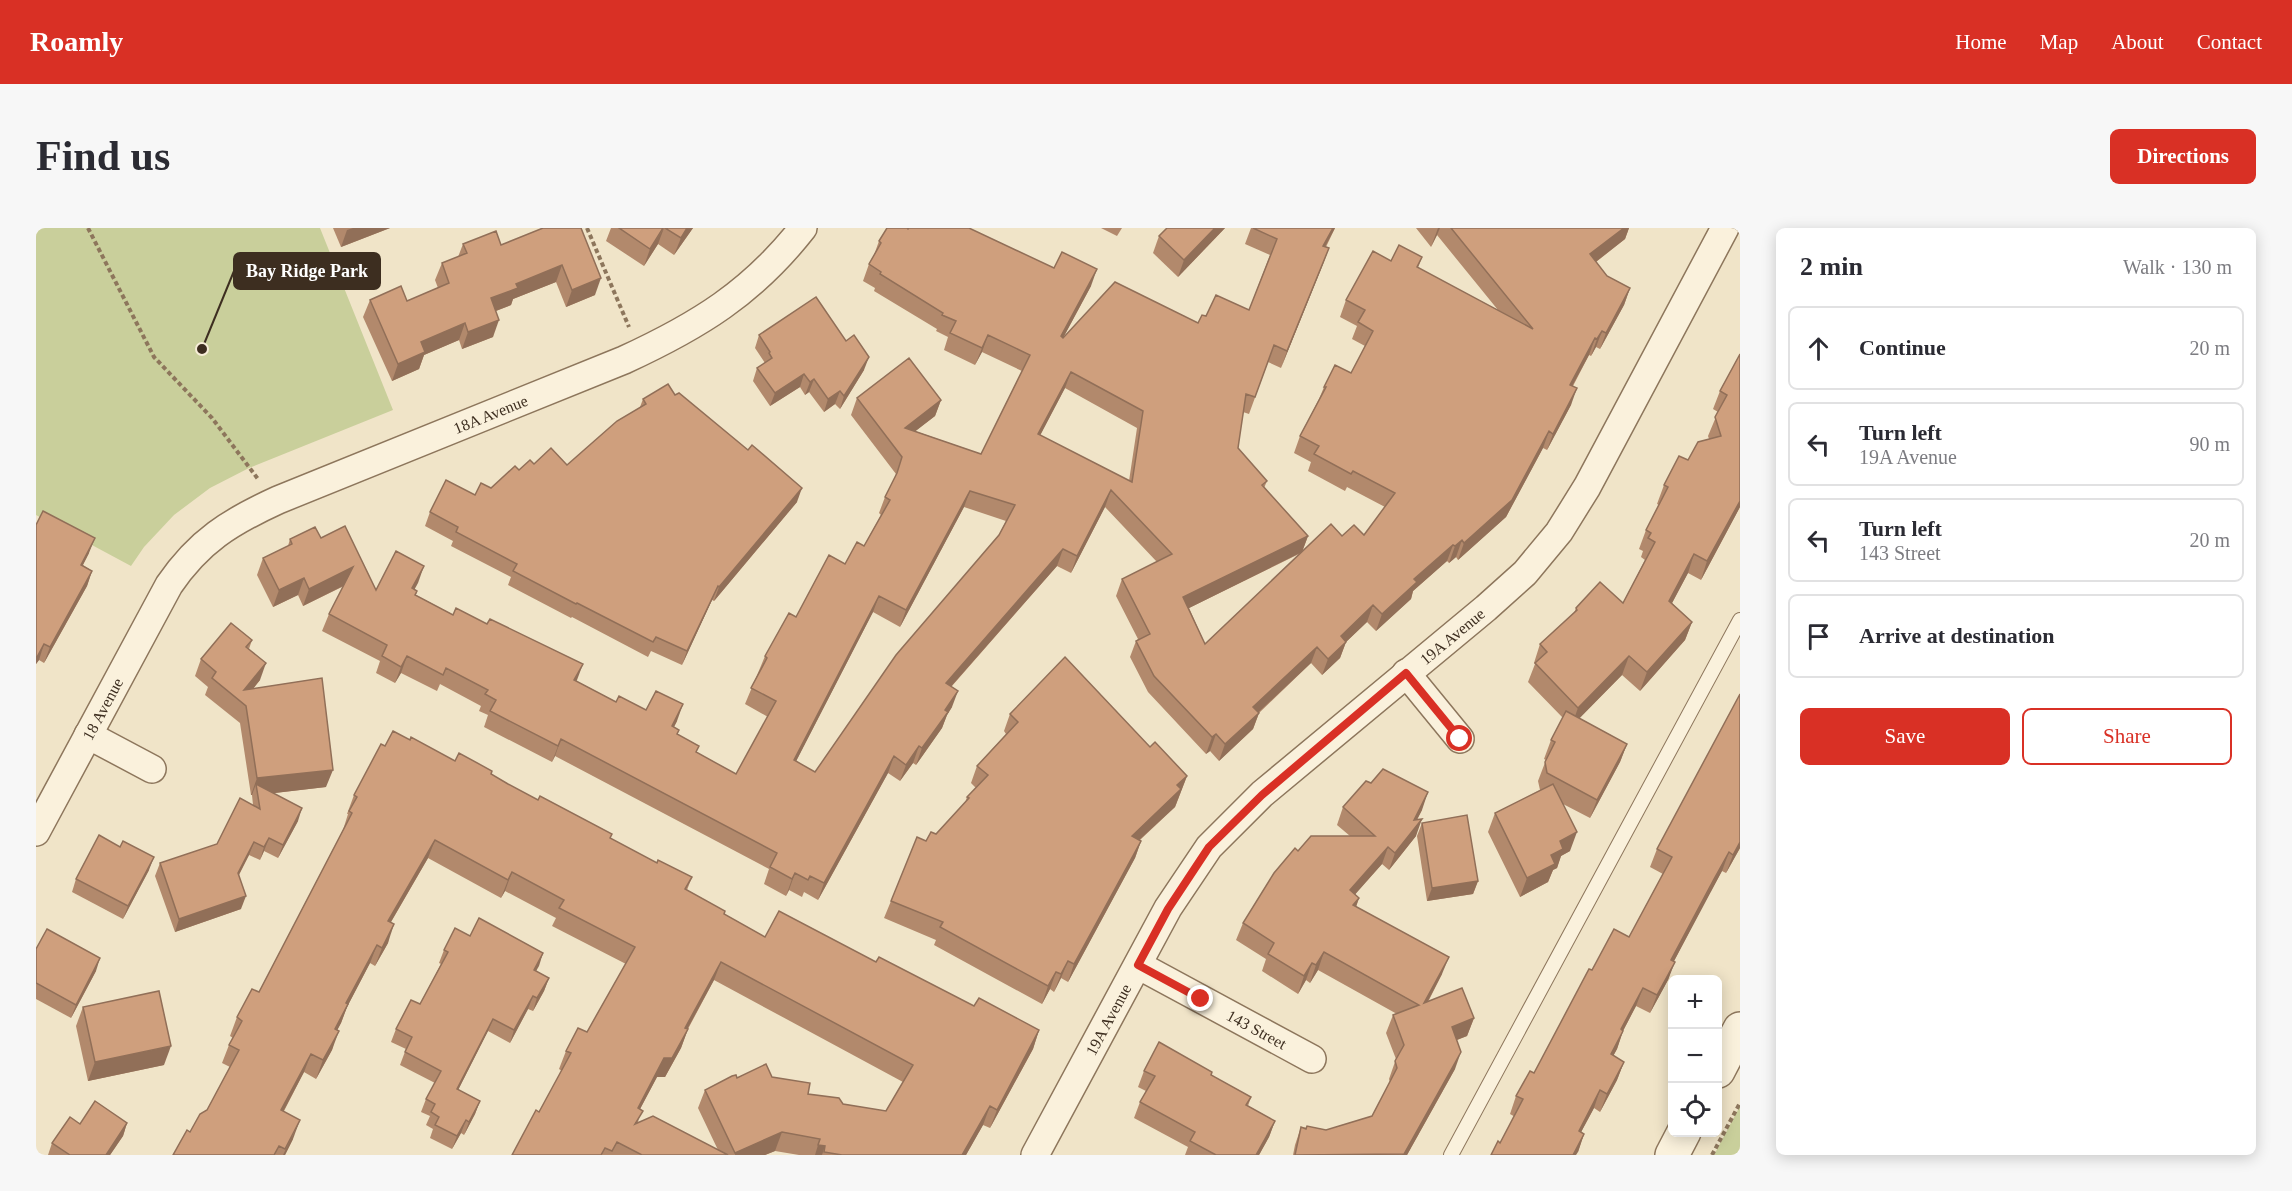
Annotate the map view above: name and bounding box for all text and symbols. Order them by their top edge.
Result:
text: Roamly [30,26,123,57]
text: Home [1955,30,2007,54]
text: Map [2040,30,2078,54]
text: About [2111,30,2164,54]
text: Contact [2197,30,2262,54]
button: Directions [2110,129,2256,184]
text: Find us [36,133,170,179]
text: 2 min [1800,252,1863,281]
callout: Bay Ridge Park [234,253,380,289]
text: Walk · 130 m [2123,256,2232,278]
text: Bay Ridge Park [246,261,368,281]
icon: ahead [1802,332,1835,365]
text: Continue [1859,335,1946,360]
text: 20 m [2189,337,2230,359]
street label: 18A Avenue [451,392,530,437]
text: Turn left [1859,420,1942,445]
icon: left [1802,428,1835,461]
text: 90 m [2189,433,2230,455]
text: 19A Avenue [1859,446,1957,468]
text: Turn left [1859,516,1942,541]
icon: left [1802,524,1835,557]
text: 20 m [2189,529,2230,551]
text: 143 Street [1859,542,1941,564]
street label: 19A Avenue [1417,605,1488,668]
icon: arrive [1802,620,1835,653]
text: Arrive at destination [1859,623,2055,648]
street label: 18 Avenue [79,675,126,743]
button: Save [1800,708,2010,765]
button: Share [2022,708,2232,765]
route start [1446,725,1472,751]
map controls [1668,975,1722,1137]
button: + [1668,975,1722,1029]
street label: 19A Avenue [1082,981,1135,1058]
route end [1187,985,1213,1011]
street label: 143 Street [1224,1007,1290,1053]
button: − [1668,1029,1722,1083]
button: locate [1668,1083,1722,1137]

